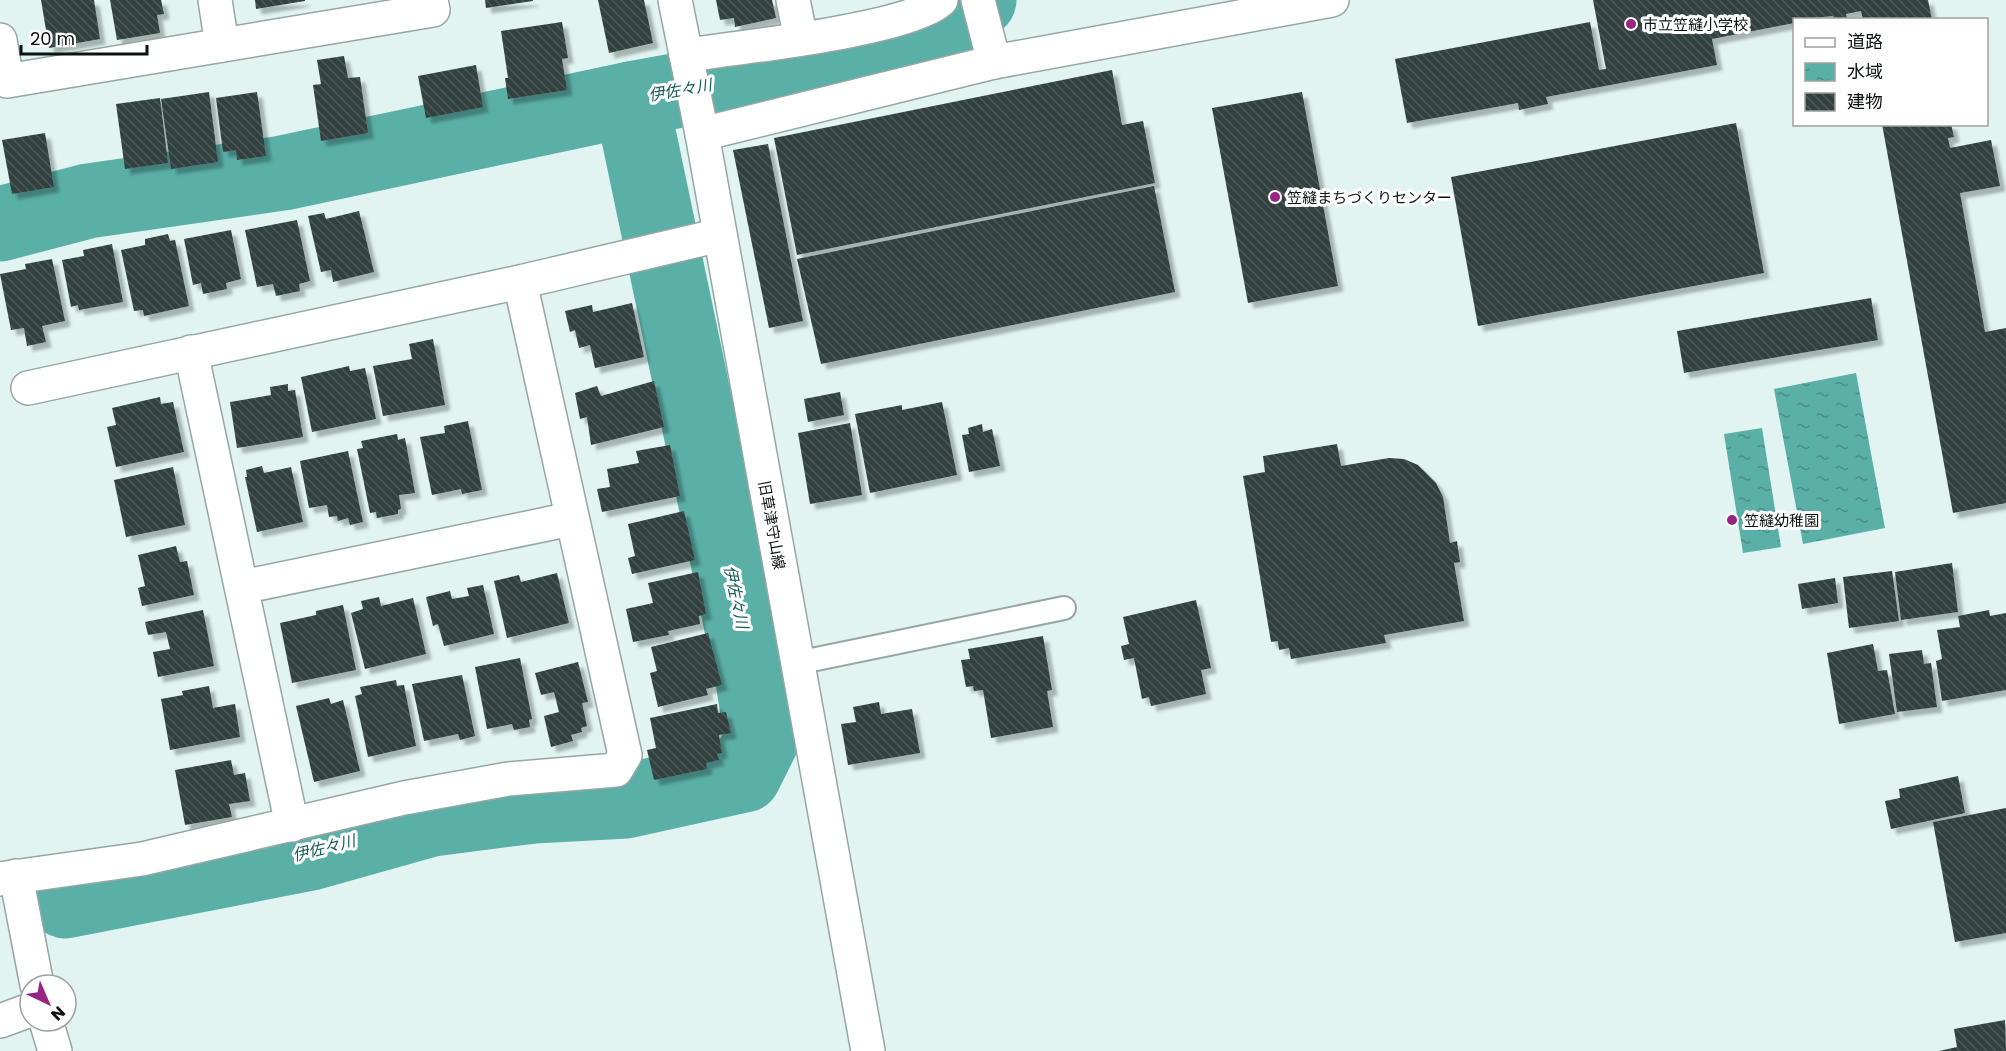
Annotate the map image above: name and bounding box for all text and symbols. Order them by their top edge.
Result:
place label: 市立笠縫小学校 [1643,14,1748,35]
marker: 市立笠縫小学校 [1624,17,1638,31]
scale bar [21,18,147,56]
legend [1793,18,1988,126]
text: 20 m [30,26,75,51]
text: 道路 [1847,29,1883,54]
text: 水域 [1847,59,1883,84]
water label: 伊佐々川 [646,73,715,107]
text: 建物 [1847,89,1883,114]
place label: 笠縫まちづくりセンター [1287,187,1452,208]
marker: 笠縫まちづくりセンター [1268,190,1282,204]
street label: 旧草津守山線 [754,479,790,571]
place label: 笠縫幼稚園 [1744,510,1819,531]
marker: 笠縫幼稚園 [1725,513,1739,527]
water label: 伊佐々川 [718,563,754,633]
water label: 伊佐々川 [290,829,360,867]
north arrow [18,973,78,1033]
text: N [46,1001,70,1026]

